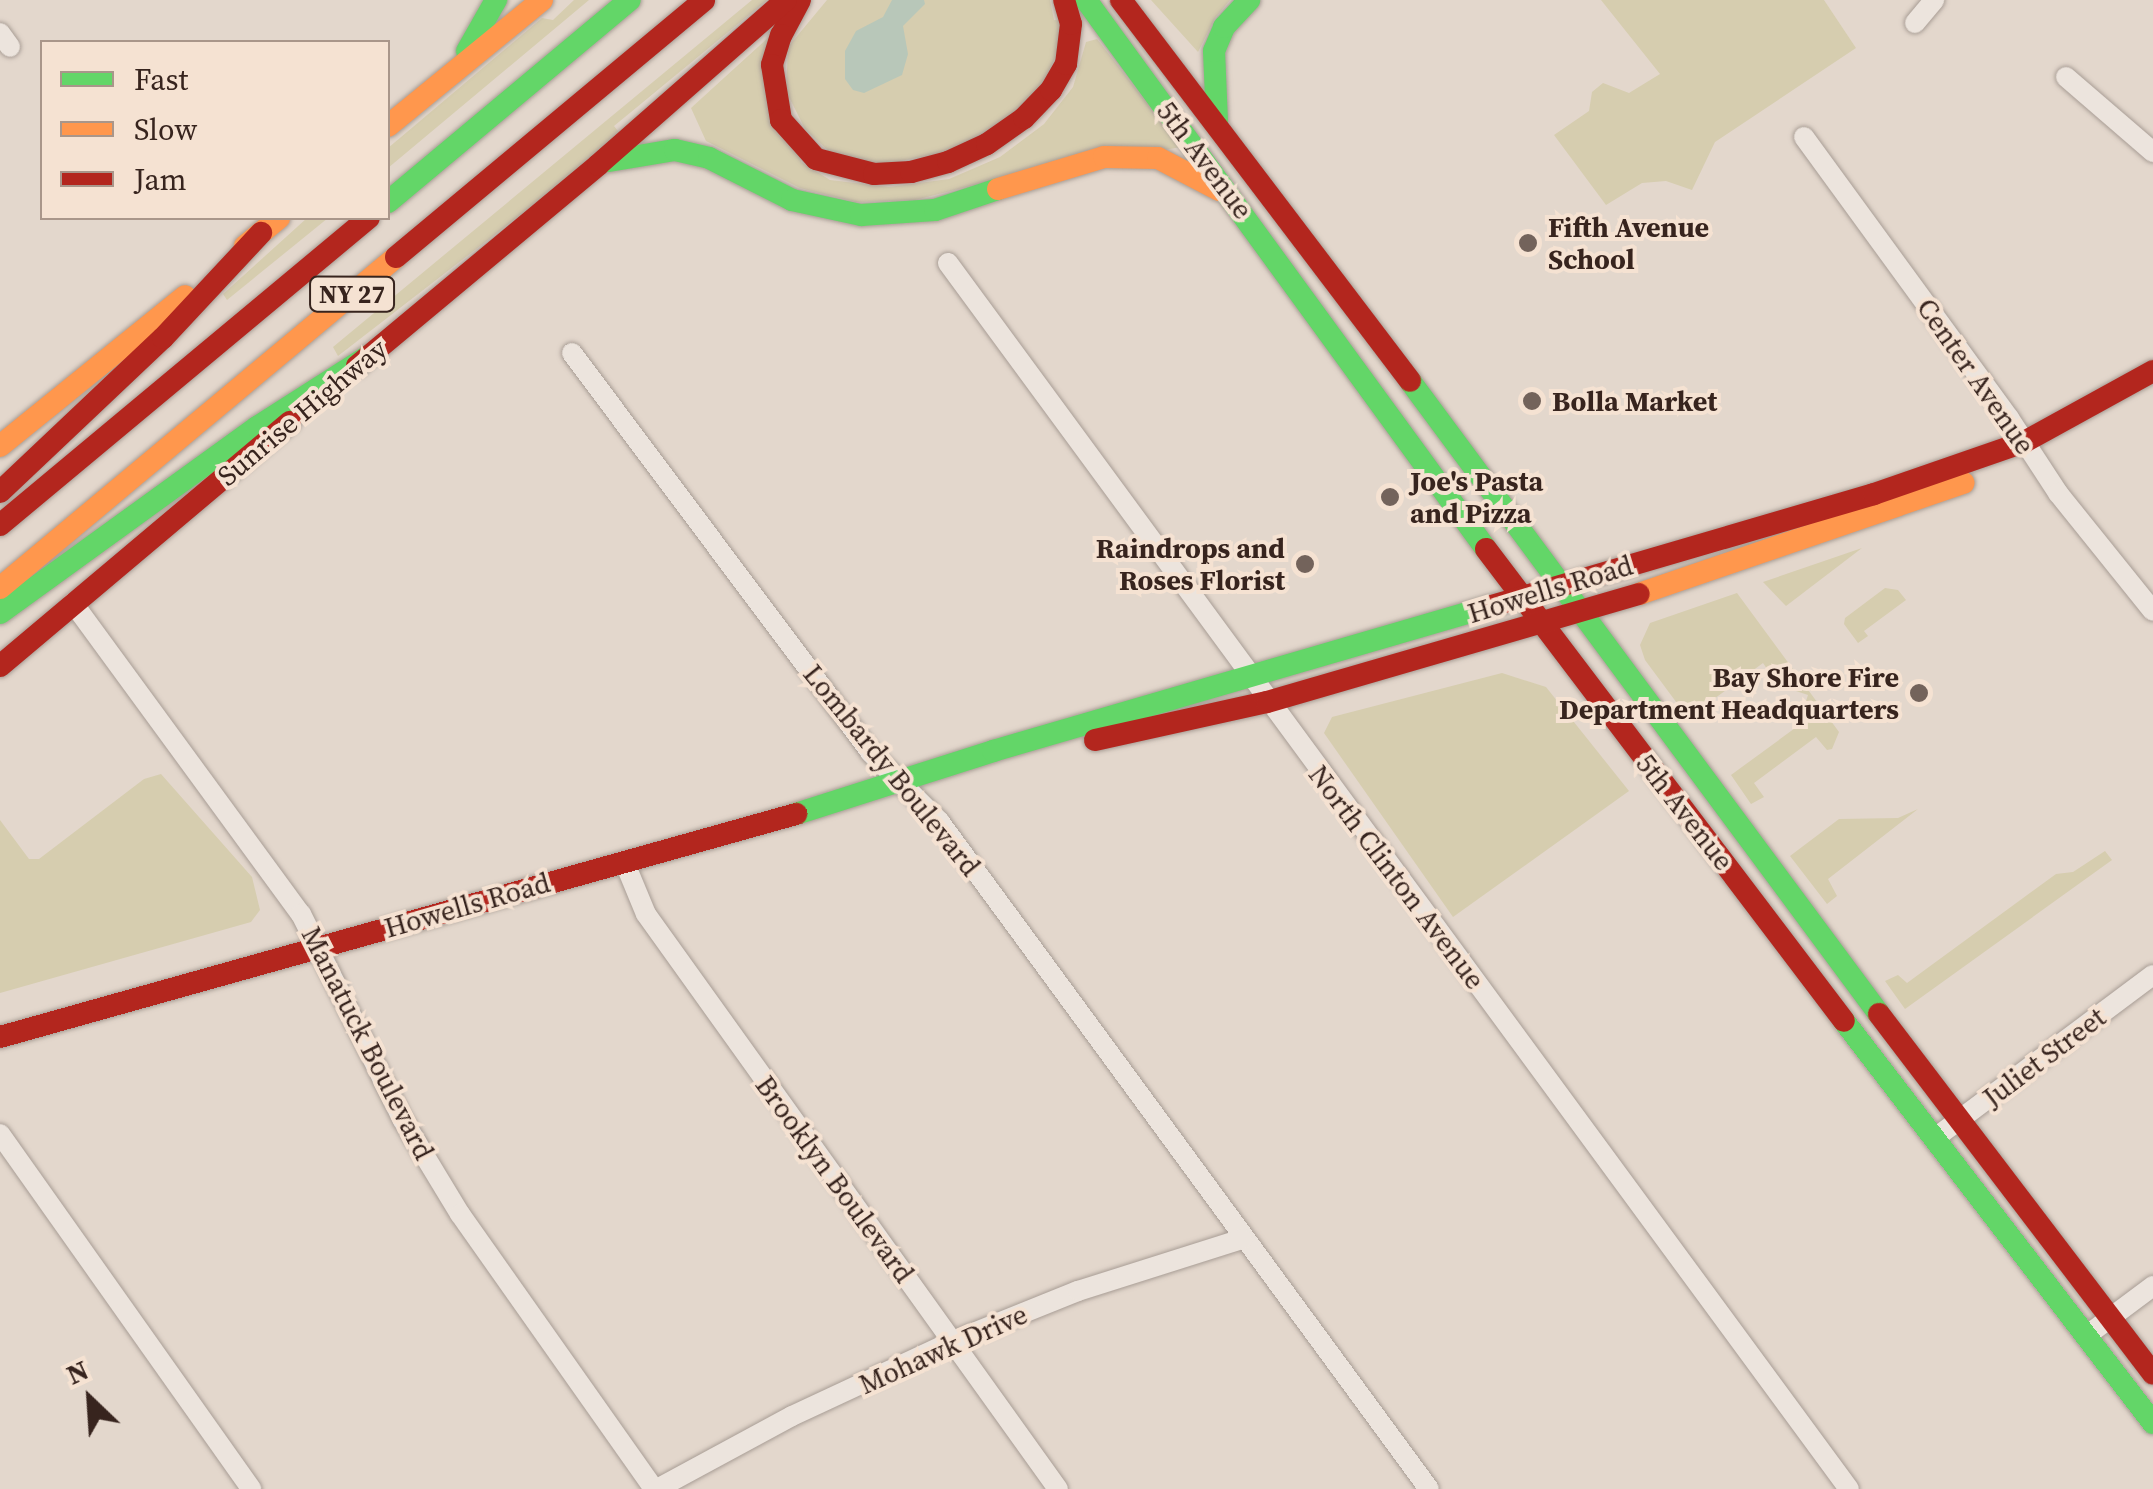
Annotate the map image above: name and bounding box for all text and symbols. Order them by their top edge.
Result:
legend [40,40,390,220]
text: Fast [134,59,188,100]
street label: 5th Avenue [1150,95,1260,225]
text: Slow [134,109,197,150]
text: Jam [134,159,187,200]
place label: Fifth Avenue School [1548,210,1709,276]
marker: Fifth Avenue School [1517,232,1539,254]
road number: NY 27 [307,274,397,314]
street label: Center Avenue [1910,292,2042,460]
street label: Sunrise Highway [211,332,393,492]
place label: Bolla Market [1552,384,1717,418]
marker: Bolla Market [1521,390,1543,412]
place label: Joe's Pasta and Pizza [1410,464,1543,530]
marker: Joe's Pasta and Pizza [1379,486,1401,508]
place label: Raindrops and Roses Florist [1096,531,1285,597]
street label: Howells Road [1464,548,1636,630]
marker: Raindrops and Roses Florist [1294,553,1316,575]
street label: Lombardy Boulevard [796,658,988,882]
place label: Bay Shore Fire Department Headquarters [1559,660,1899,726]
marker: Bay Shore Fire Department Headquarters [1908,682,1930,704]
street label: 5th Avenue [1629,747,1741,877]
street label: North Clinton Avenue [1302,758,1492,996]
street label: Howells Road [380,865,554,945]
street label: Manatuck Boulevard [295,921,441,1165]
street label: Juliet Street [1976,1000,2112,1114]
street label: Brooklyn Boulevard [749,1069,921,1289]
street label: Mohawk Drive [854,1297,1032,1401]
north arrow [40,1349,140,1449]
text: N [60,1350,95,1393]

